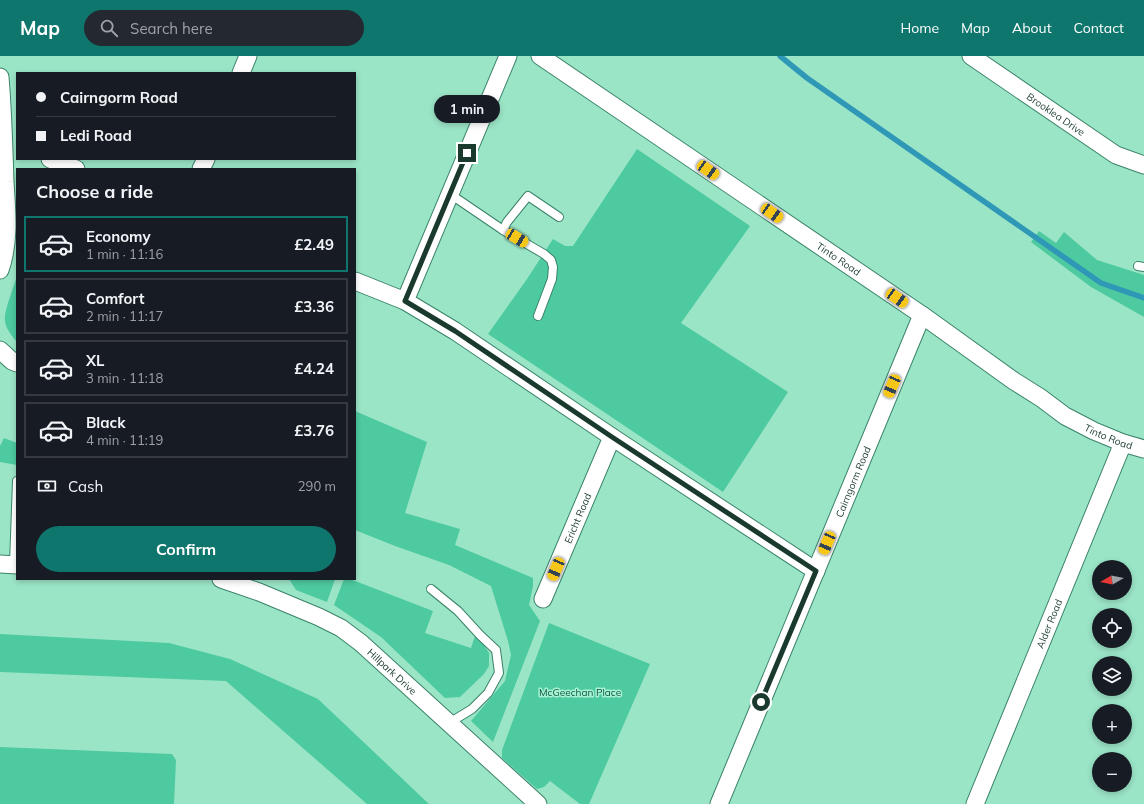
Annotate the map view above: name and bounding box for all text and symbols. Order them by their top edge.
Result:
search box [84,10,364,46]
text: Map [20,16,60,40]
icon: search [98,17,120,39]
text: Search here [130,19,213,38]
text: Home [900,19,939,37]
text: Map [961,19,990,37]
text: About [1012,19,1052,37]
text: Contact [1074,19,1124,37]
text: Cairngorm Road [60,88,178,107]
street label: Brooklea Drive [1024,90,1088,139]
callout: 1 min [434,95,500,123]
text: 1 min [450,101,484,117]
text: Ledi Road [60,126,132,145]
route end [458,144,476,162]
car [695,158,721,182]
text: Choose a ride [36,180,153,203]
car [759,201,785,225]
icon: car [38,226,74,262]
text: Economy [86,227,151,246]
car [504,227,530,249]
text: £2.49 [294,235,334,254]
street label: Tinto Road [814,239,863,278]
text: 1 min · 11:16 [86,246,163,262]
car [884,286,910,310]
icon: car [38,288,74,324]
text: Comfort [86,289,144,308]
text: £3.36 [294,297,334,316]
text: 2 min · 11:17 [86,308,163,324]
icon: car [38,350,74,386]
text: XL [86,351,104,370]
text: £4.24 [294,359,334,378]
text: 3 min · 11:18 [86,370,163,386]
car [882,373,902,399]
icon: car [38,412,74,448]
text: Black [86,413,125,432]
text: £3.76 [294,421,334,440]
street label: Tinto Road [1082,421,1134,452]
text: 4 min · 11:19 [86,432,163,448]
street label: Cairngorm Road [832,444,873,519]
icon: cash [36,475,58,497]
text: Cash [68,477,103,496]
text: 290 m [298,478,336,494]
street label: Ericht Road [561,491,594,545]
button: Confirm [36,526,336,572]
car [817,530,837,556]
car [546,556,566,582]
north arrow [1092,560,1132,600]
map controls [1092,560,1132,792]
street label: Alder Road [1033,597,1065,650]
button: locate [1092,608,1132,648]
street label: Hillpark Drive [365,646,420,697]
button: layers [1092,656,1132,696]
park label: McGeechan Place [539,686,621,699]
route start [752,693,770,711]
button: + [1092,704,1132,744]
button: − [1092,752,1132,792]

